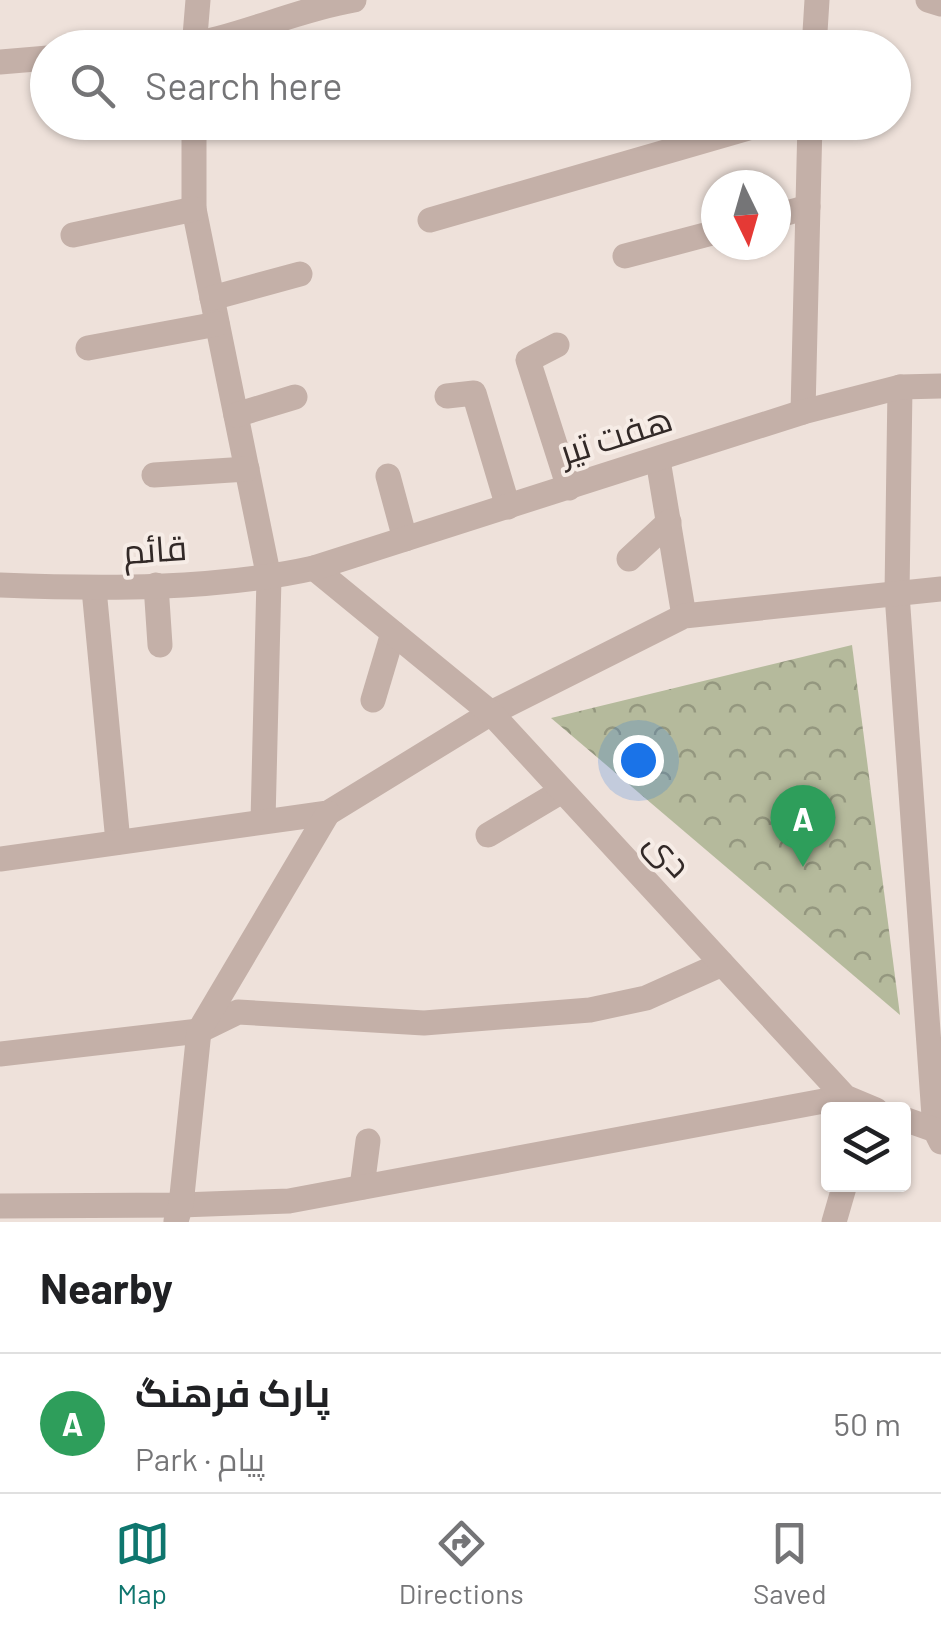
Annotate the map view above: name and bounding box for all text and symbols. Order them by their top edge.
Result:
search box [30,30,911,140]
icon: search [65,58,120,113]
text: Search here [145,62,343,108]
north arrow [701,170,791,260]
street label: هفت تیر [552,396,677,474]
street label: قائم [121,525,189,576]
your location [613,735,664,786]
pin: A [770,784,836,867]
street label: دی [636,821,701,886]
map controls [821,1102,911,1192]
button: layers [821,1102,911,1192]
text: Nearby [40,1262,173,1312]
text: پارک فرهنگ [135,1369,330,1415]
text: A [62,1404,83,1442]
text: 50 m [834,1404,901,1442]
text: Park · پیام [135,1439,265,1477]
tab: Map [115,1516,170,1610]
tab: Directions [399,1516,524,1610]
tab: Saved [753,1516,826,1610]

